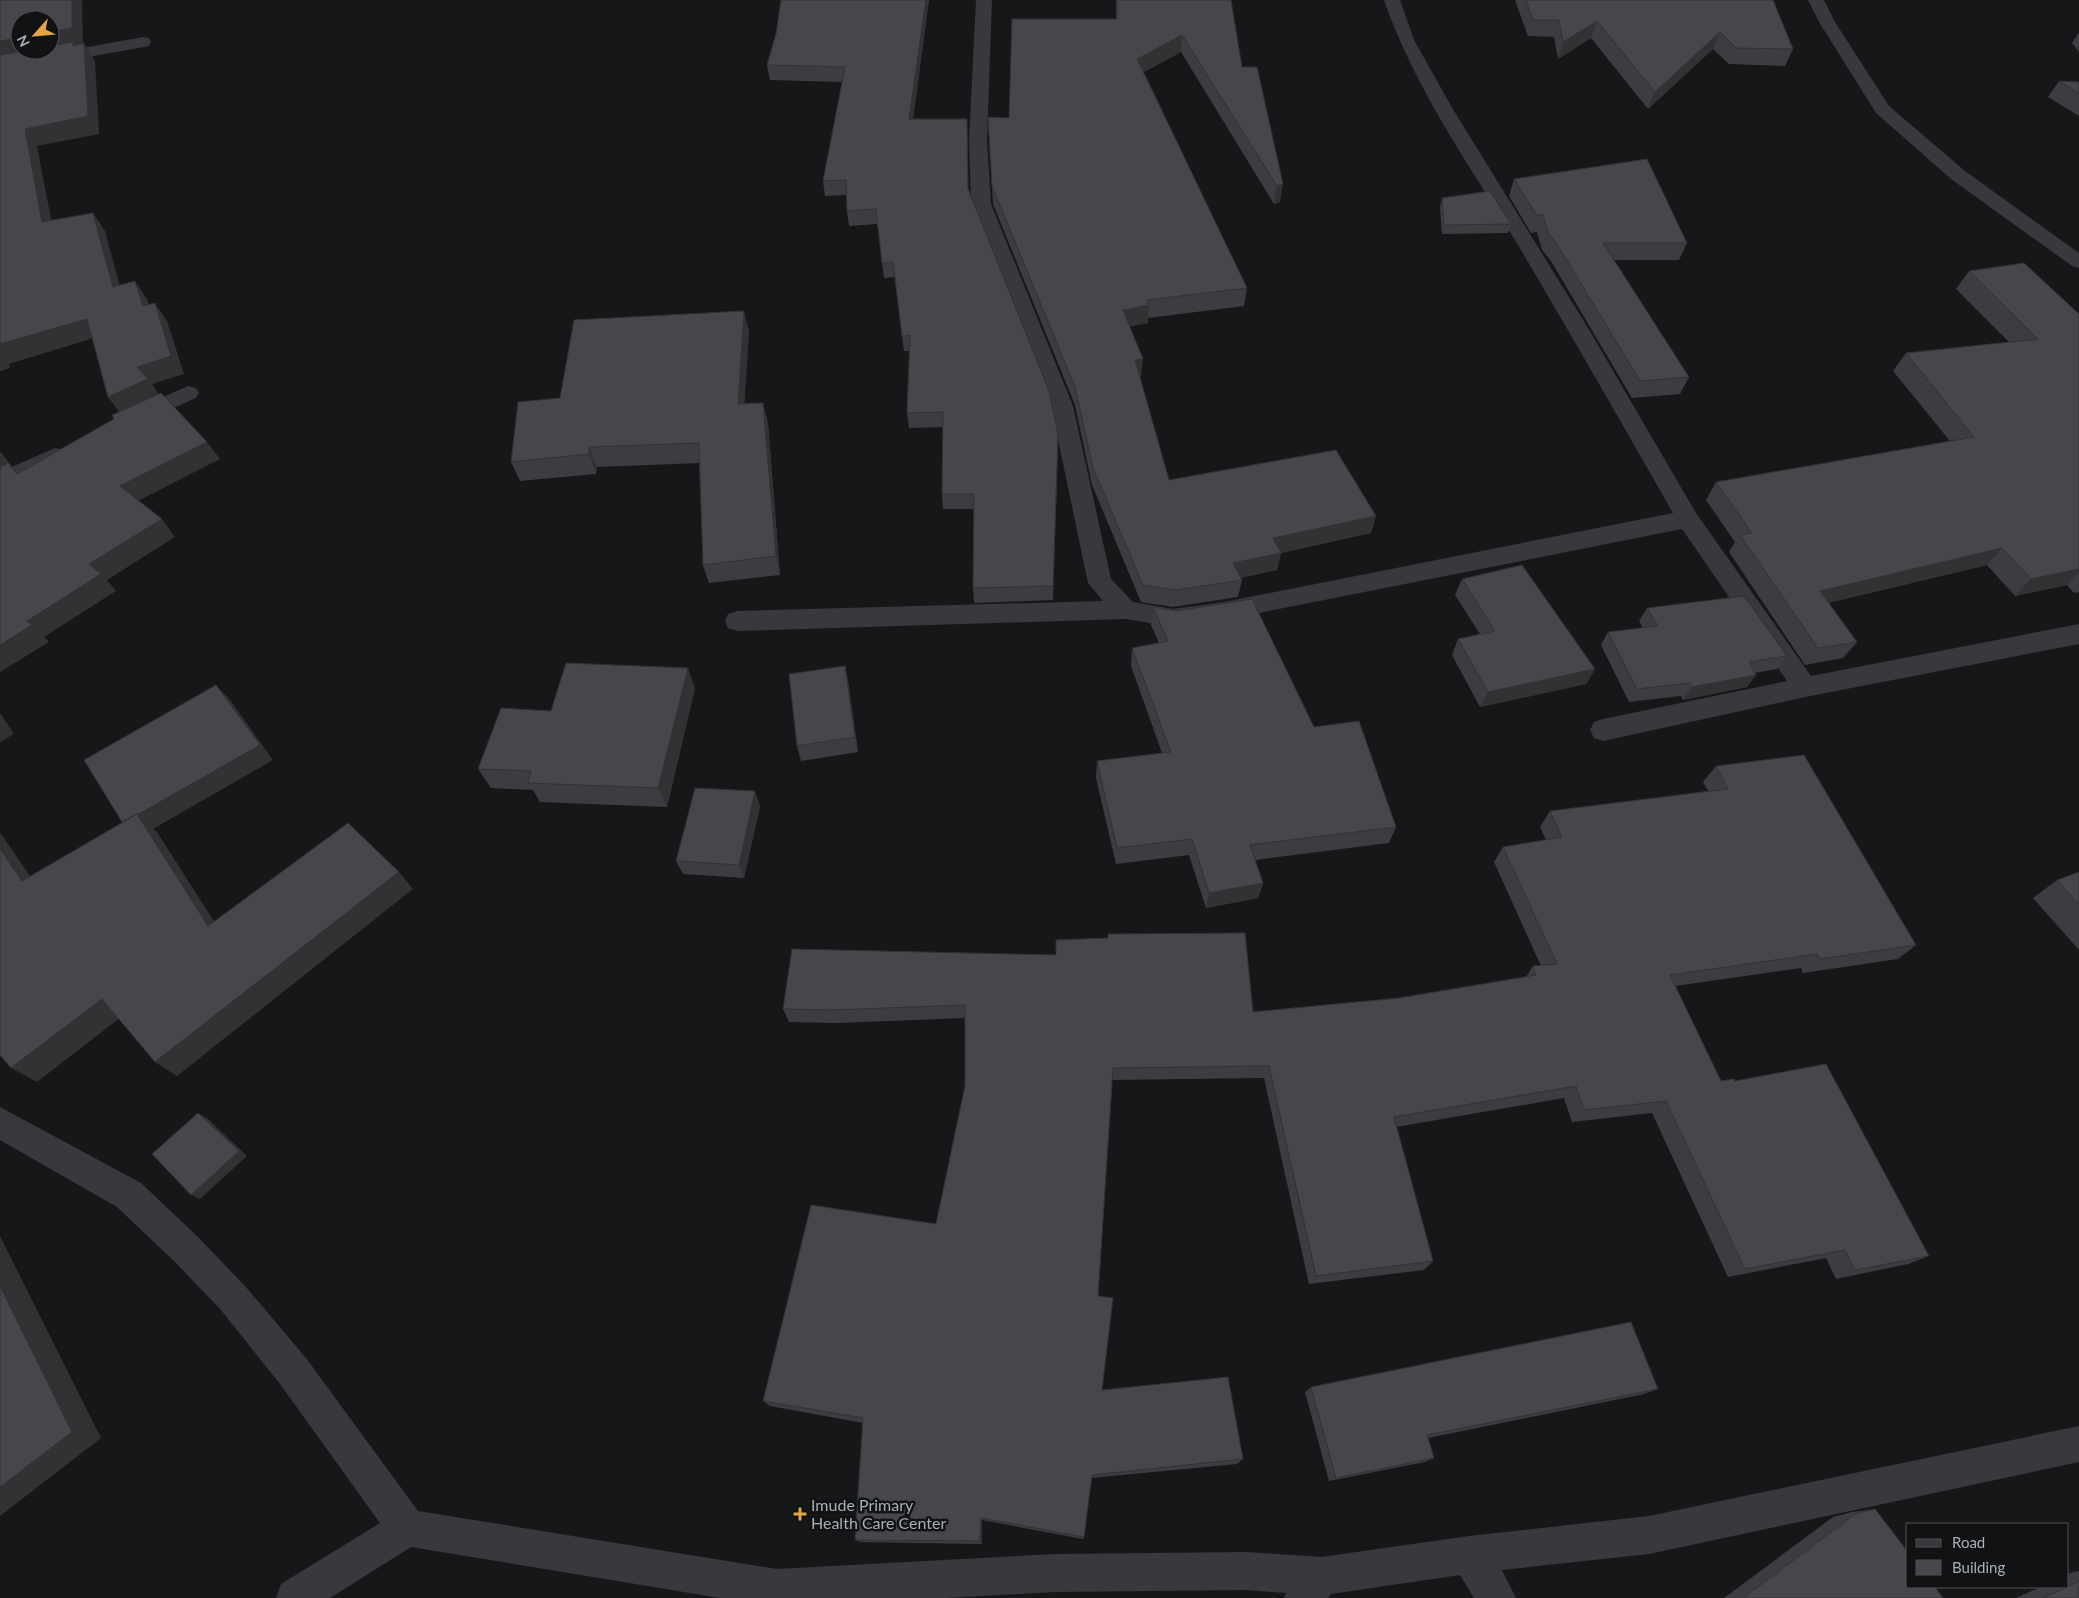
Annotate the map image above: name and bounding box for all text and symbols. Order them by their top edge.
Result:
north arrow [10,10,60,60]
text: N [13,32,33,50]
place label: Imude Primary Health Care Center [811,1495,947,1532]
marker: Imude Primary Health Care Center [793,1507,807,1521]
legend [1906,1523,2069,1588]
text: Road [1952,1533,1985,1551]
text: Building [1952,1558,2005,1576]

